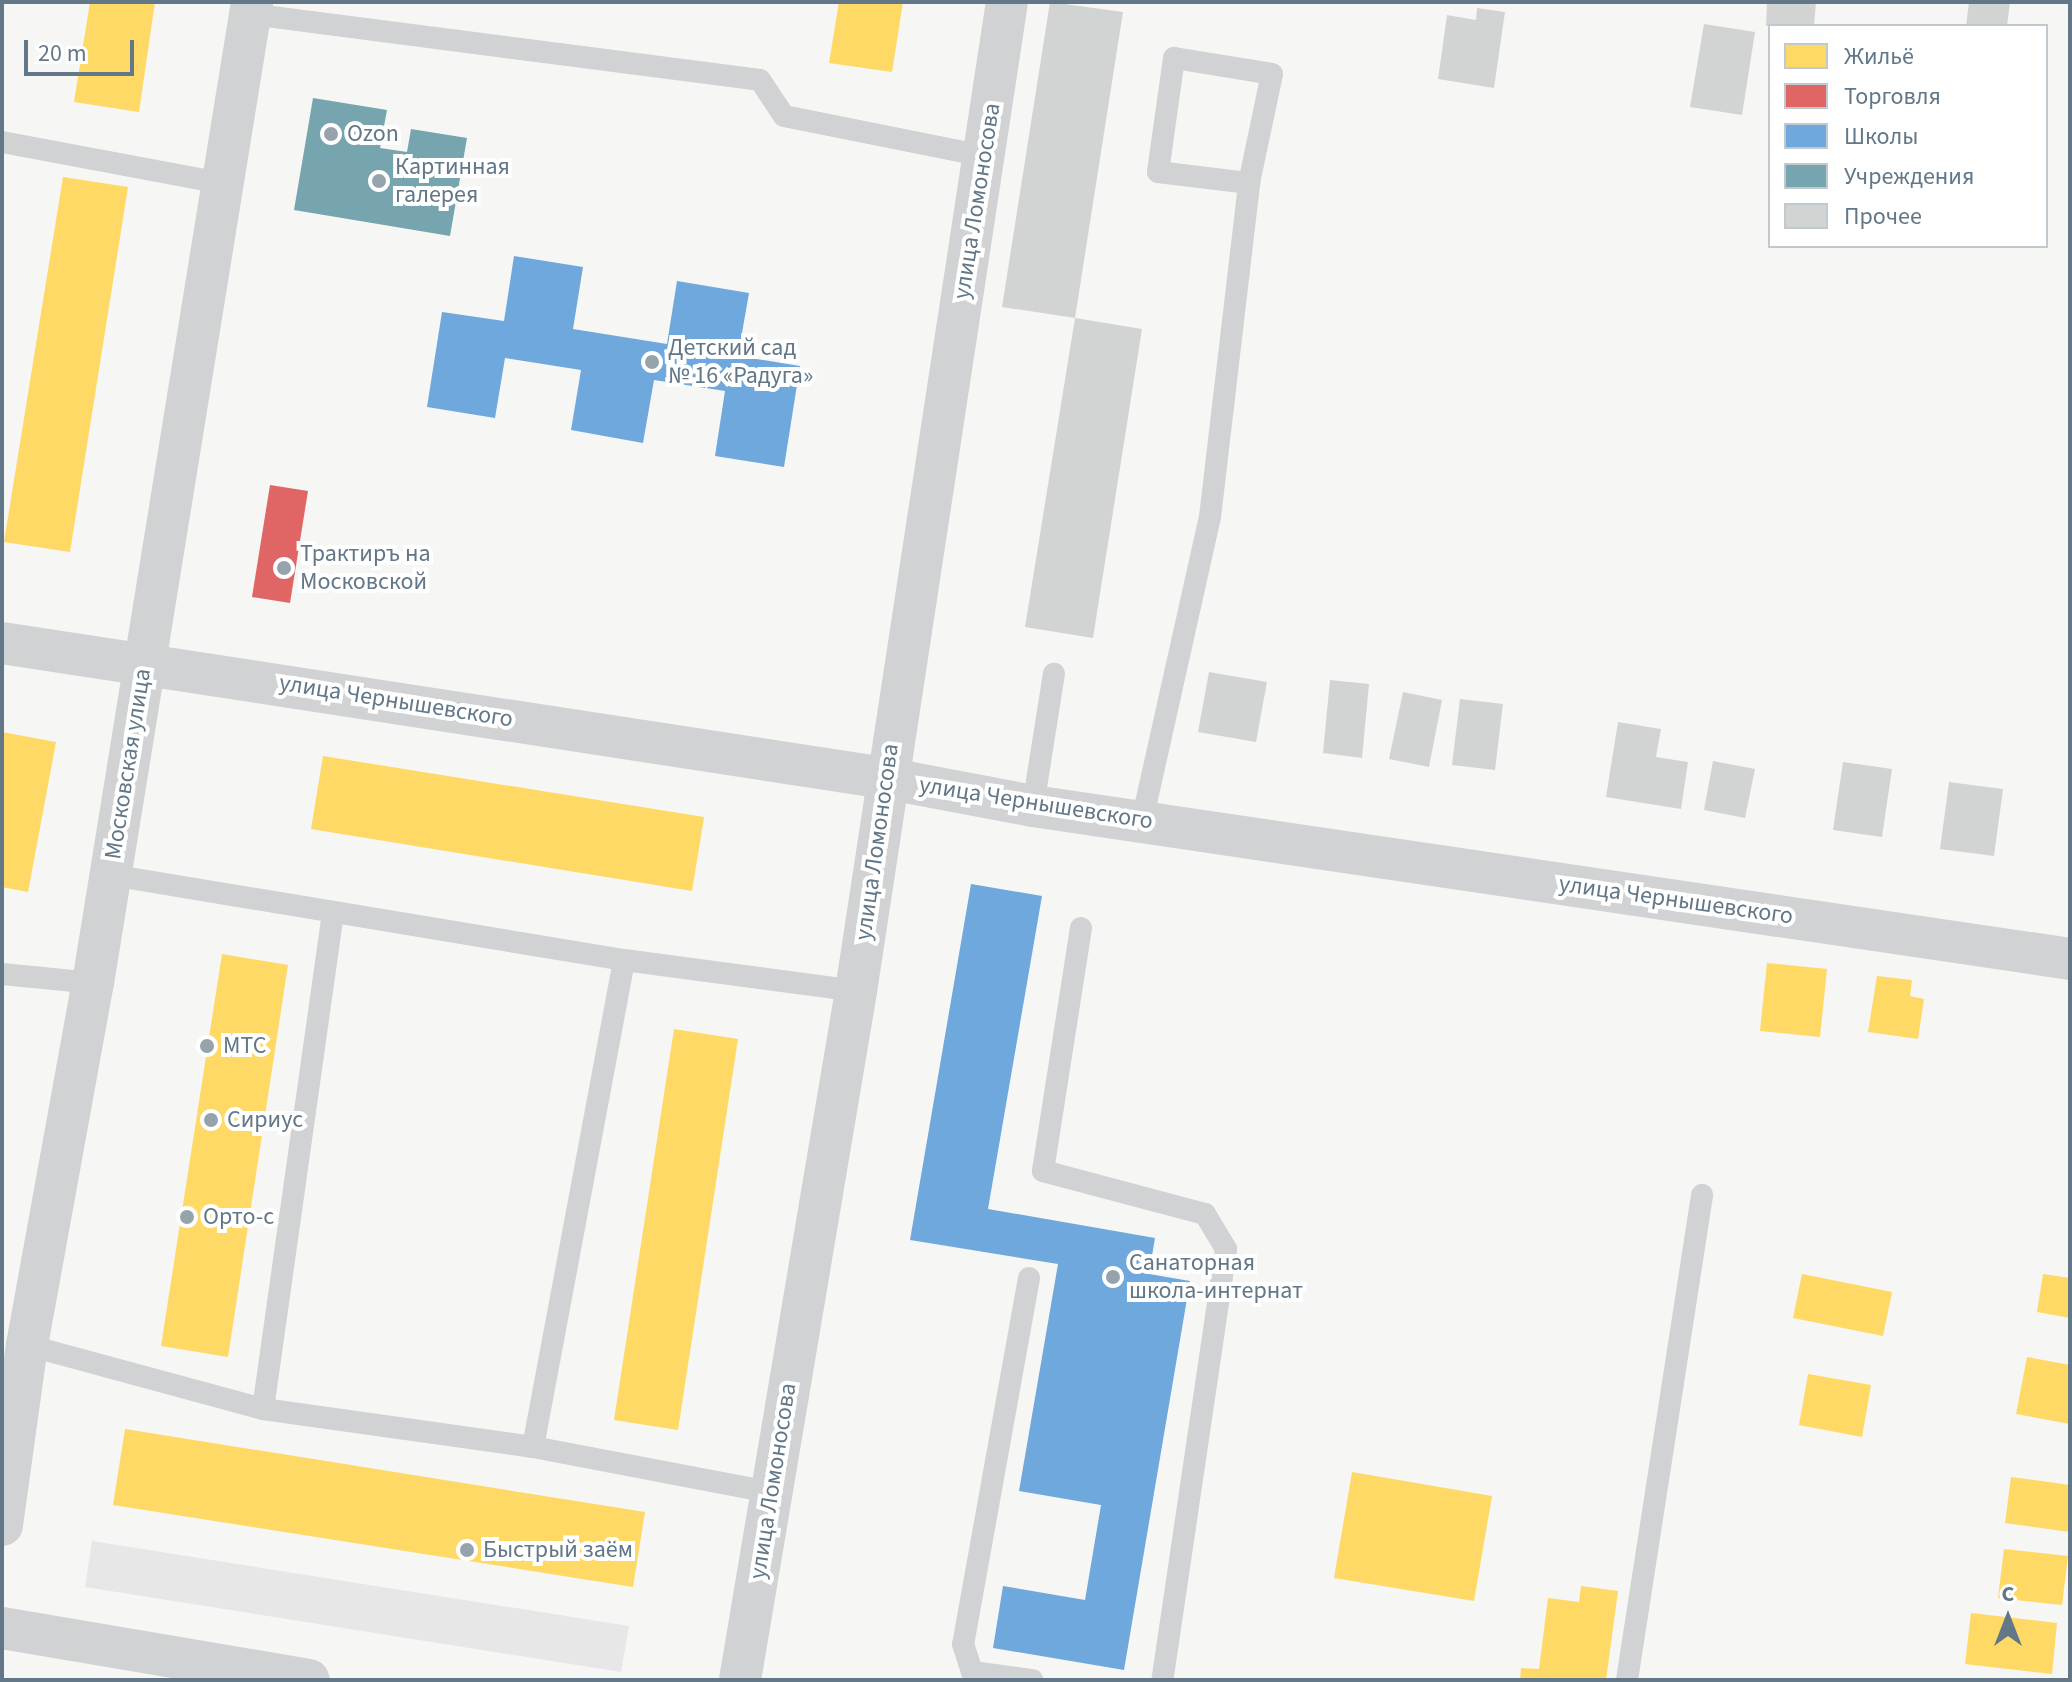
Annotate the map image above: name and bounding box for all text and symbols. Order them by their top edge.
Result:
scale bar [28,24,138,74]
legend [1768,24,2048,248]
text: 20 m [38,36,87,71]
text: Жильё [1844,39,1914,74]
text: Торговля [1844,79,1941,114]
street label: улица Ломоносова [947,101,1007,301]
text: Школы [1844,119,1918,154]
place label: Ozon [347,120,399,148]
marker: Ozon [322,125,340,143]
place label: Картинная галерея [395,153,510,209]
text: Учреждения [1844,159,1974,194]
marker: Картинная галерея [370,172,388,190]
text: Прочее [1844,199,1922,234]
place label: Детский сад № 16 «Радуга» [668,334,813,390]
marker: Детский сад № 16 «Радуга» [643,353,661,371]
place label: Трактиръ на Московской [300,540,430,596]
marker: Трактиръ на Московской [275,559,293,577]
street label: Московская улица [99,667,157,861]
street label: улица Чернышевского [277,668,515,734]
street label: улица Ломоносова [849,742,905,942]
street label: улица Чернышевского [917,770,1155,836]
street label: улица Чернышевского [1557,869,1795,931]
place label: МТС [223,1032,266,1060]
marker: МТС [198,1037,216,1055]
place label: Сириус [227,1106,303,1134]
marker: Сириус [202,1111,220,1129]
place label: Орто-с [203,1203,274,1231]
marker: Орто-с [178,1208,196,1226]
place label: Санаторная школа-интернат [1129,1249,1303,1305]
marker: Санаторная школа-интернат [1104,1268,1122,1286]
street label: улица Ломоносова [743,1381,803,1581]
place label: Быстрый заём [483,1536,633,1564]
marker: Быстрый заём [458,1541,476,1559]
north arrow [1968,1578,2048,1658]
text: С [2002,1578,2014,1610]

